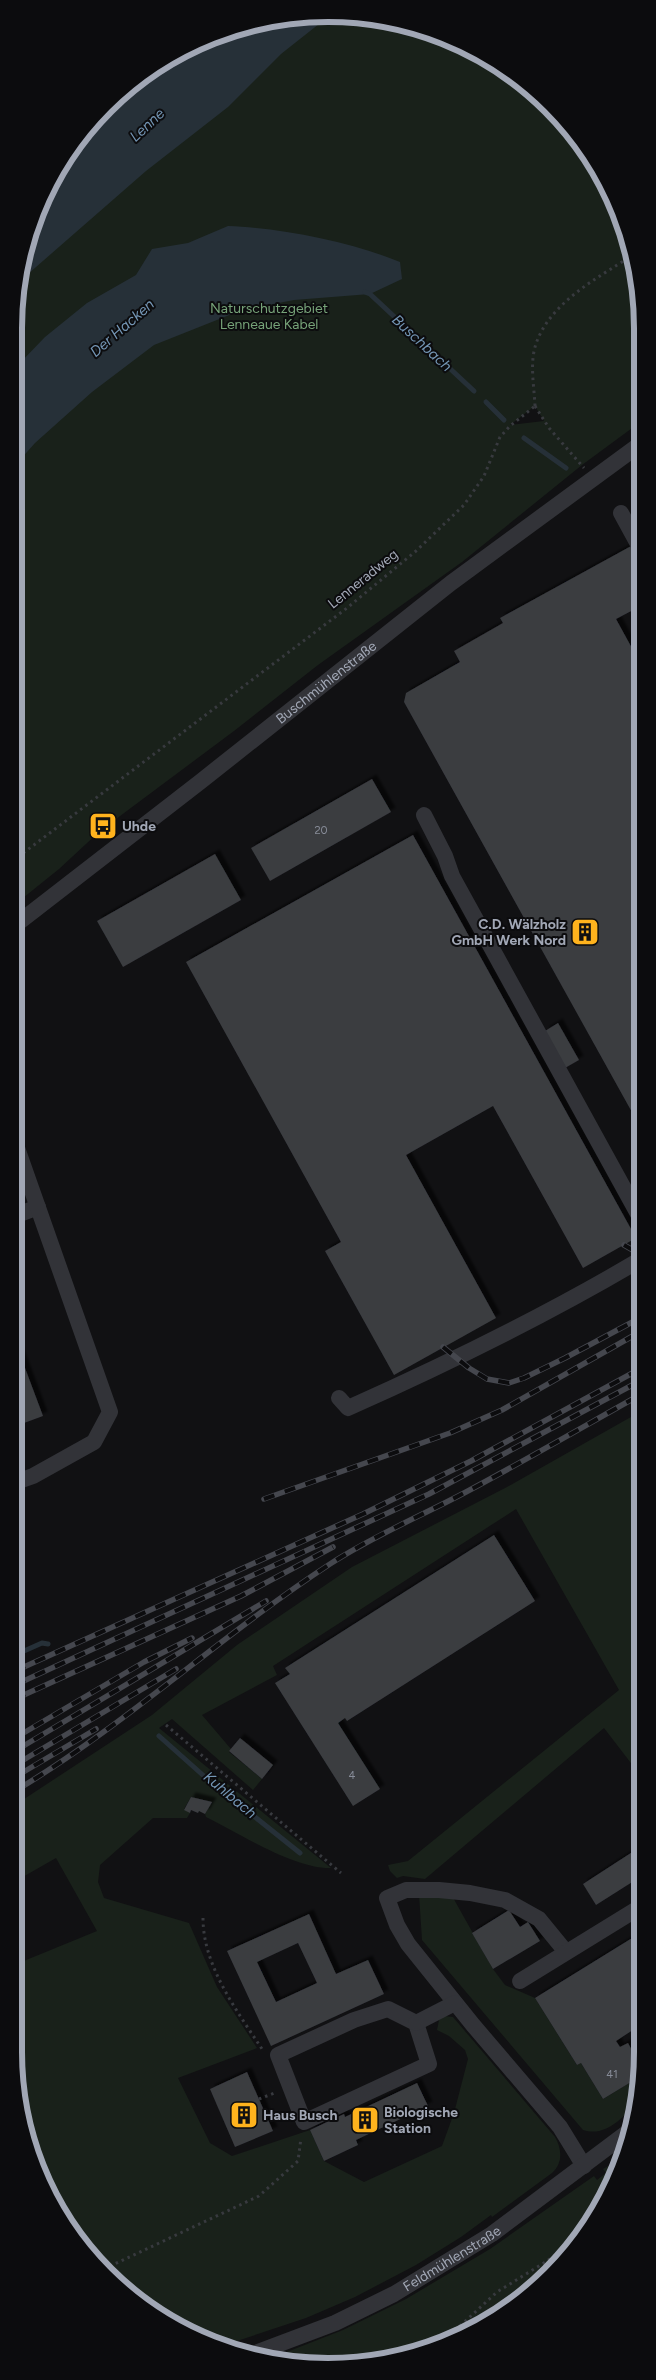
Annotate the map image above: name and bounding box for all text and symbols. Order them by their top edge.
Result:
water label: Lenne [126,104,168,146]
water label: Der Hacken [86,295,158,361]
park label: Naturschutzgebiet Lenneaue Kabel [210,300,328,333]
water label: Buschbach [388,311,456,375]
street label: Lenneradweg [325,546,401,612]
street label: Buschmühlenstraße [272,637,380,727]
bus stop icon: Uhde [88,811,118,841]
place label: Uhde [122,818,156,835]
house number: 20 [314,824,328,837]
place label: C.D. Wälzholz GmbH Werk Nord [452,916,566,949]
building icon: C.D. Wälzholz GmbH Werk Nord [570,917,600,947]
water label: Kuhlbach [200,1768,260,1822]
house number: 4 [349,1769,356,1782]
house number: 41 [606,2068,618,2081]
building icon: Haus Busch [229,2100,259,2130]
place label: Biologische Station [384,2104,458,2137]
building icon: Biologische Station [350,2105,380,2135]
place label: Haus Busch [263,2107,337,2124]
street label: Feldmühlenstraße [400,2222,505,2295]

